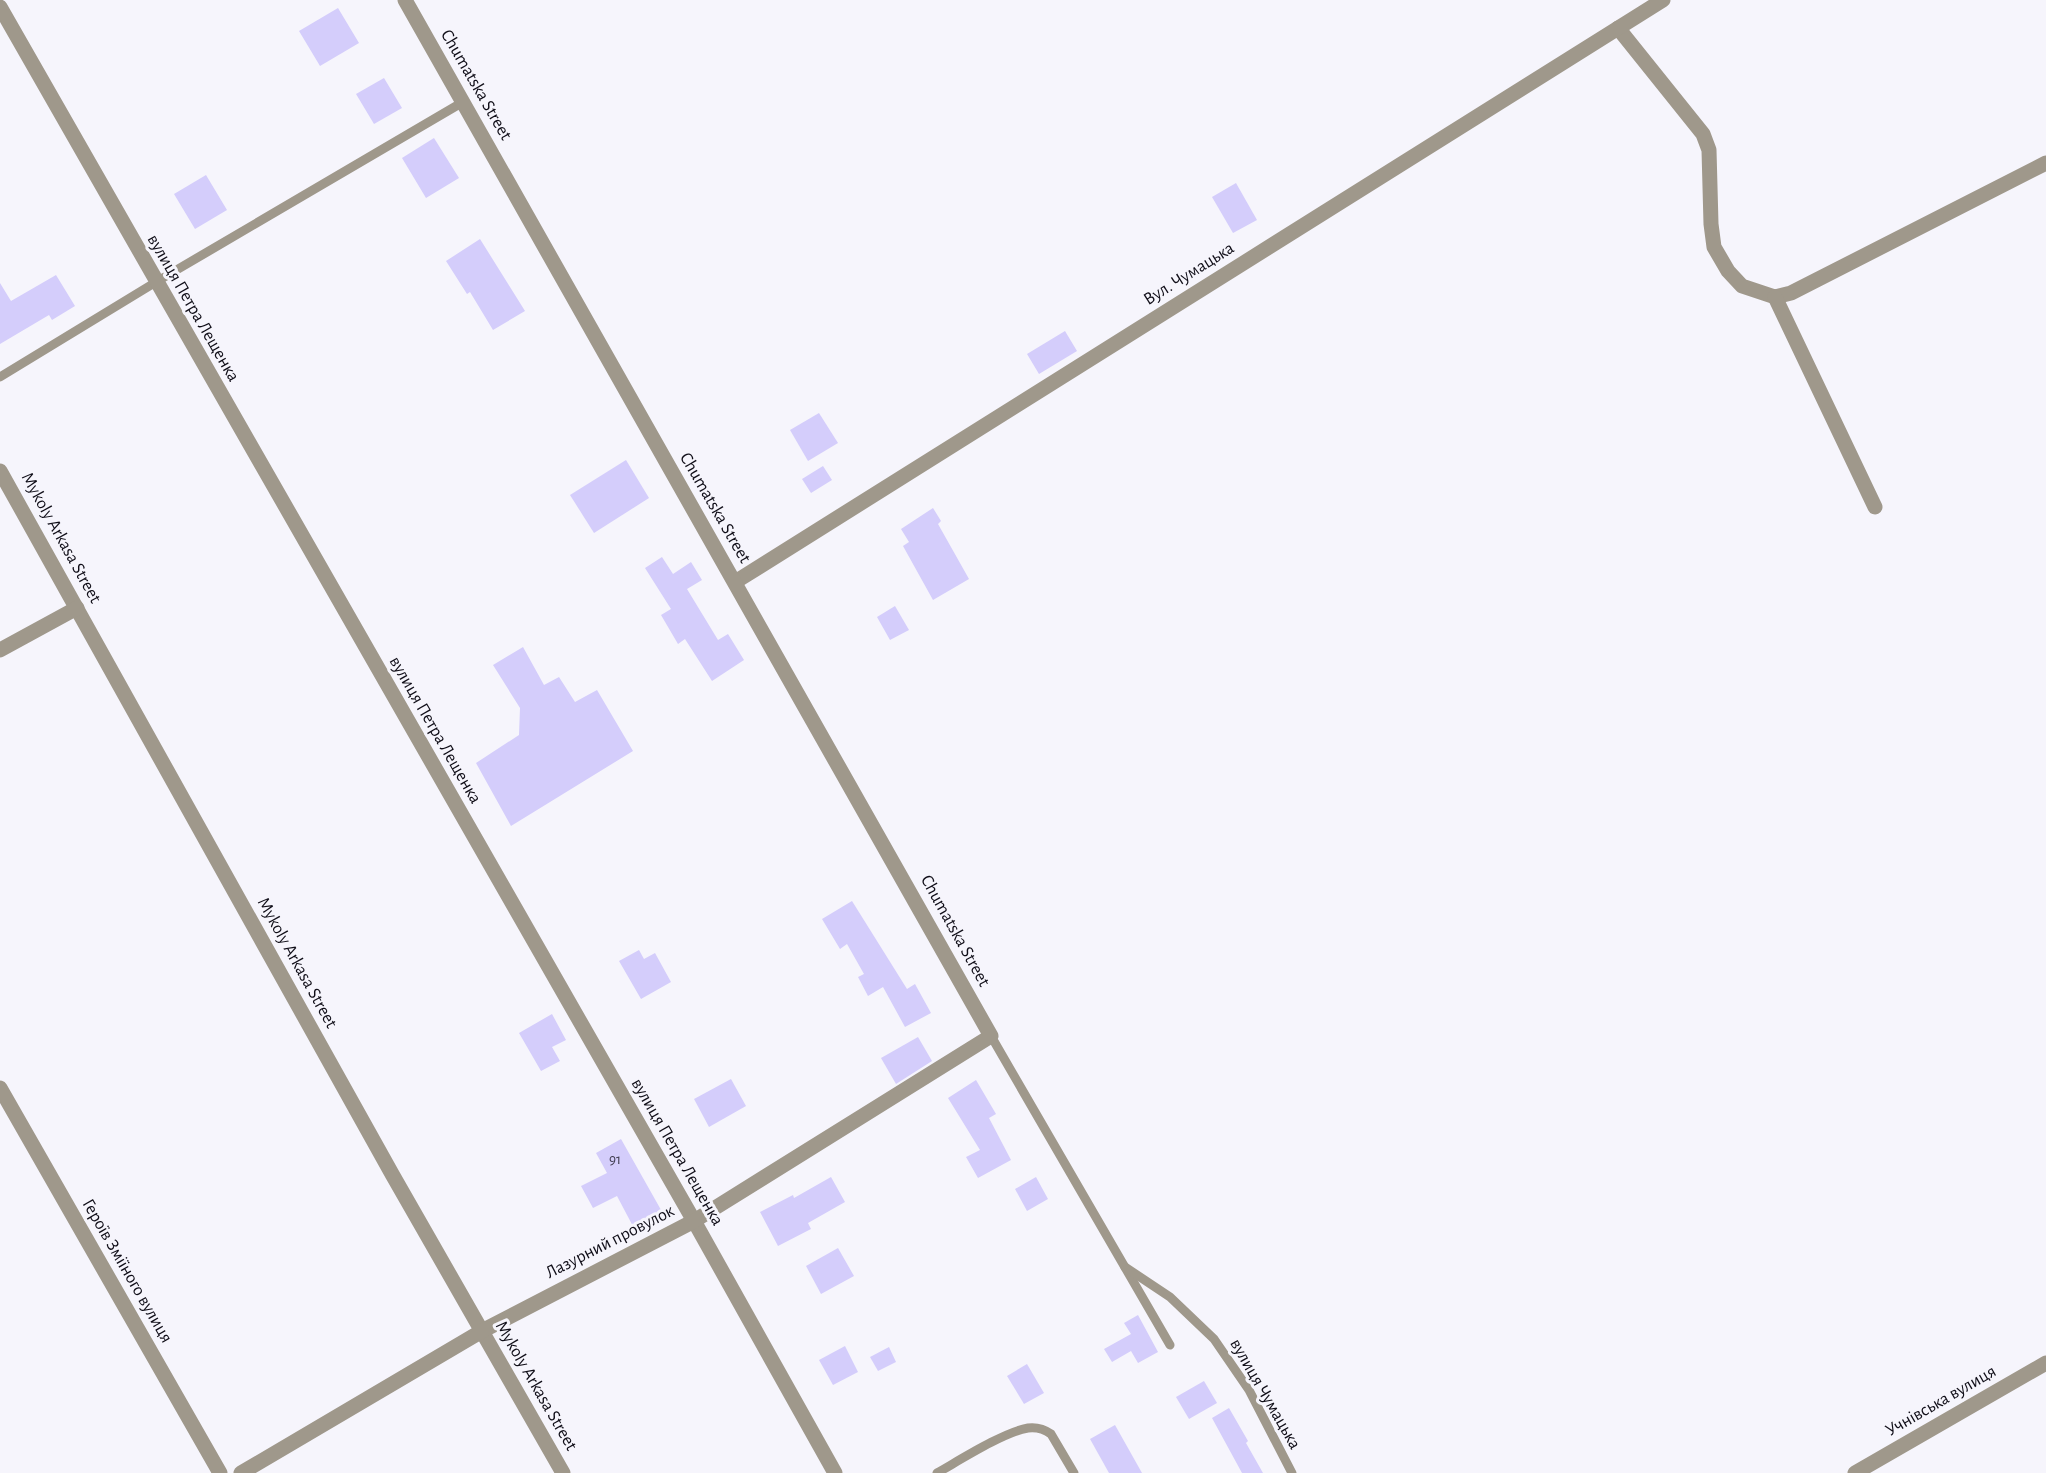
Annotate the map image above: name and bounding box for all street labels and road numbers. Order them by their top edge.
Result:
street label: Chumatska Street [437,27,515,144]
street label: вулиця Петра Лещенка [144,231,242,385]
street label: Вул. Чумацька [1141,239,1237,309]
street label: Chumatska Street [676,450,754,567]
street label: Mykoly Arkasa Street [18,470,104,606]
street label: вулиця Петра Лещенка [386,653,484,807]
street label: Chumatska Street [917,872,993,990]
street label: Mykoly Arkasa Street [254,895,340,1031]
street label: вулиця Петра Лещенка [628,1075,726,1229]
street label: Героїв Зміїного вулиця [79,1196,175,1346]
street label: Лазурний провулок [543,1202,678,1282]
street label: Mykoly Arkasa Street [492,1318,580,1454]
street label: вулиця Чумацька [1226,1336,1304,1452]
street label: Учнівська вулиця [1883,1362,1999,1440]

